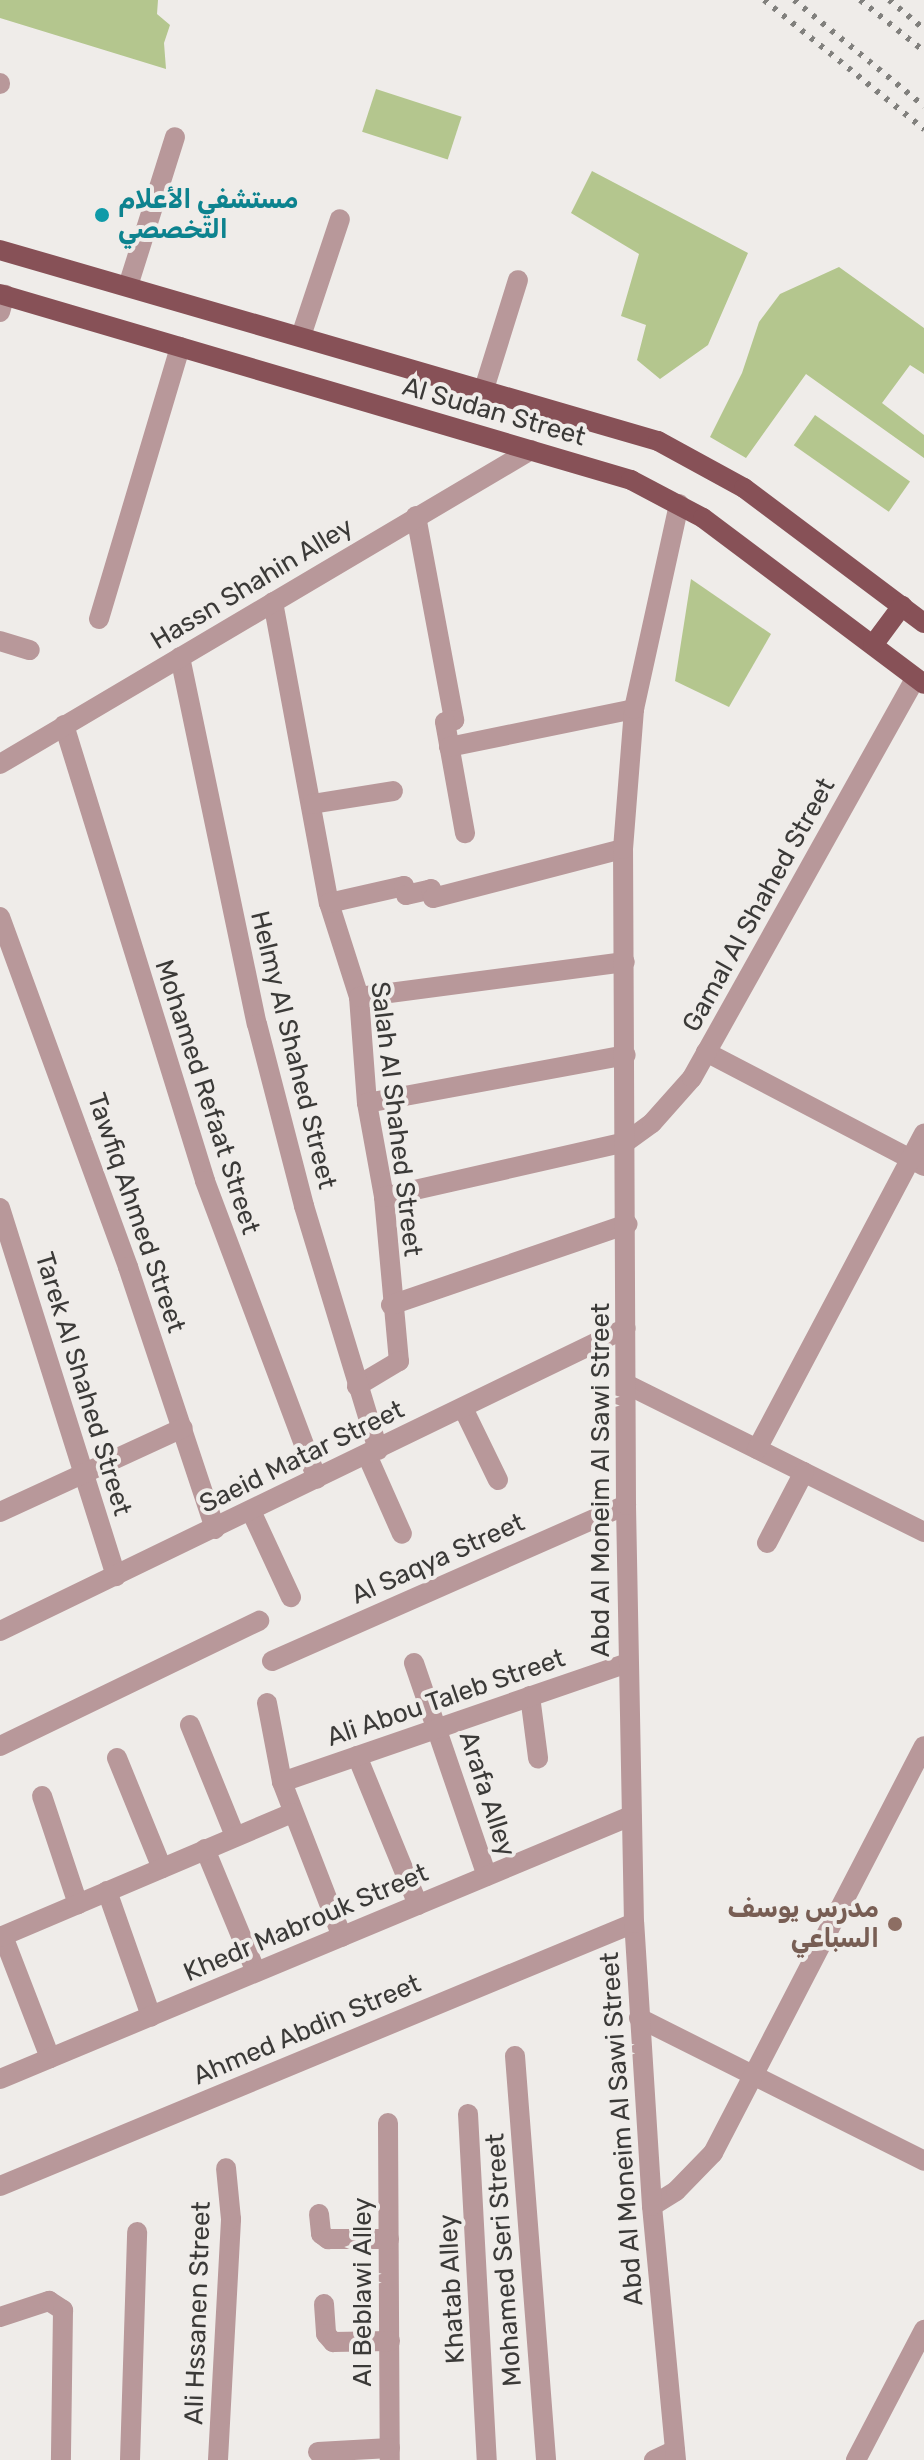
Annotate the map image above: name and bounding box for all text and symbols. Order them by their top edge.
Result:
place label: مستشفي الأعلام التخصصي [118,184,299,246]
marker: مستشفي الأعلام التخصصي [93,206,111,224]
street label: Al Sudan Street [399,371,589,453]
street label: Hassn Shahin Alley [145,511,359,657]
street label: Gamal Al Shahed Street [676,772,842,1038]
street label: Helmy Al Shahed Street [243,907,343,1193]
street label: Mohamed Refaat Street [148,956,266,1238]
street label: Salah Al Shahed Street [364,980,428,1258]
street label: Tawfiq Ahmed Street [80,1089,192,1337]
street label: Tarek Al Shahed Street [28,1248,138,1520]
street label: Abd Al Moneim Al Sawi Street [585,1302,617,1658]
street label: Saeid Matar Street [194,1394,410,1520]
street label: Al Saqya Street [347,1507,529,1611]
street label: Ali Abou Taleb Street [322,1642,570,1754]
street label: Arafa Alley [452,1727,522,1861]
street label: Khedr Mabrouk Street [179,1857,433,1989]
place label: مدرس يوسف السباعي [727,1893,879,1954]
marker: مدرس يوسف السباعي [886,1915,904,1933]
street label: Abd Al Moneim Al Sawi Street [594,1950,650,2308]
street label: Ahmed Abdin Street [188,1968,426,2092]
street label: Mohamed Seri Street [480,2132,528,2388]
street label: Al Beblawi Alley [347,2197,379,2387]
street label: Ali Hssanen Street [179,2201,217,2425]
street label: Khatab Alley [432,2213,472,2365]

